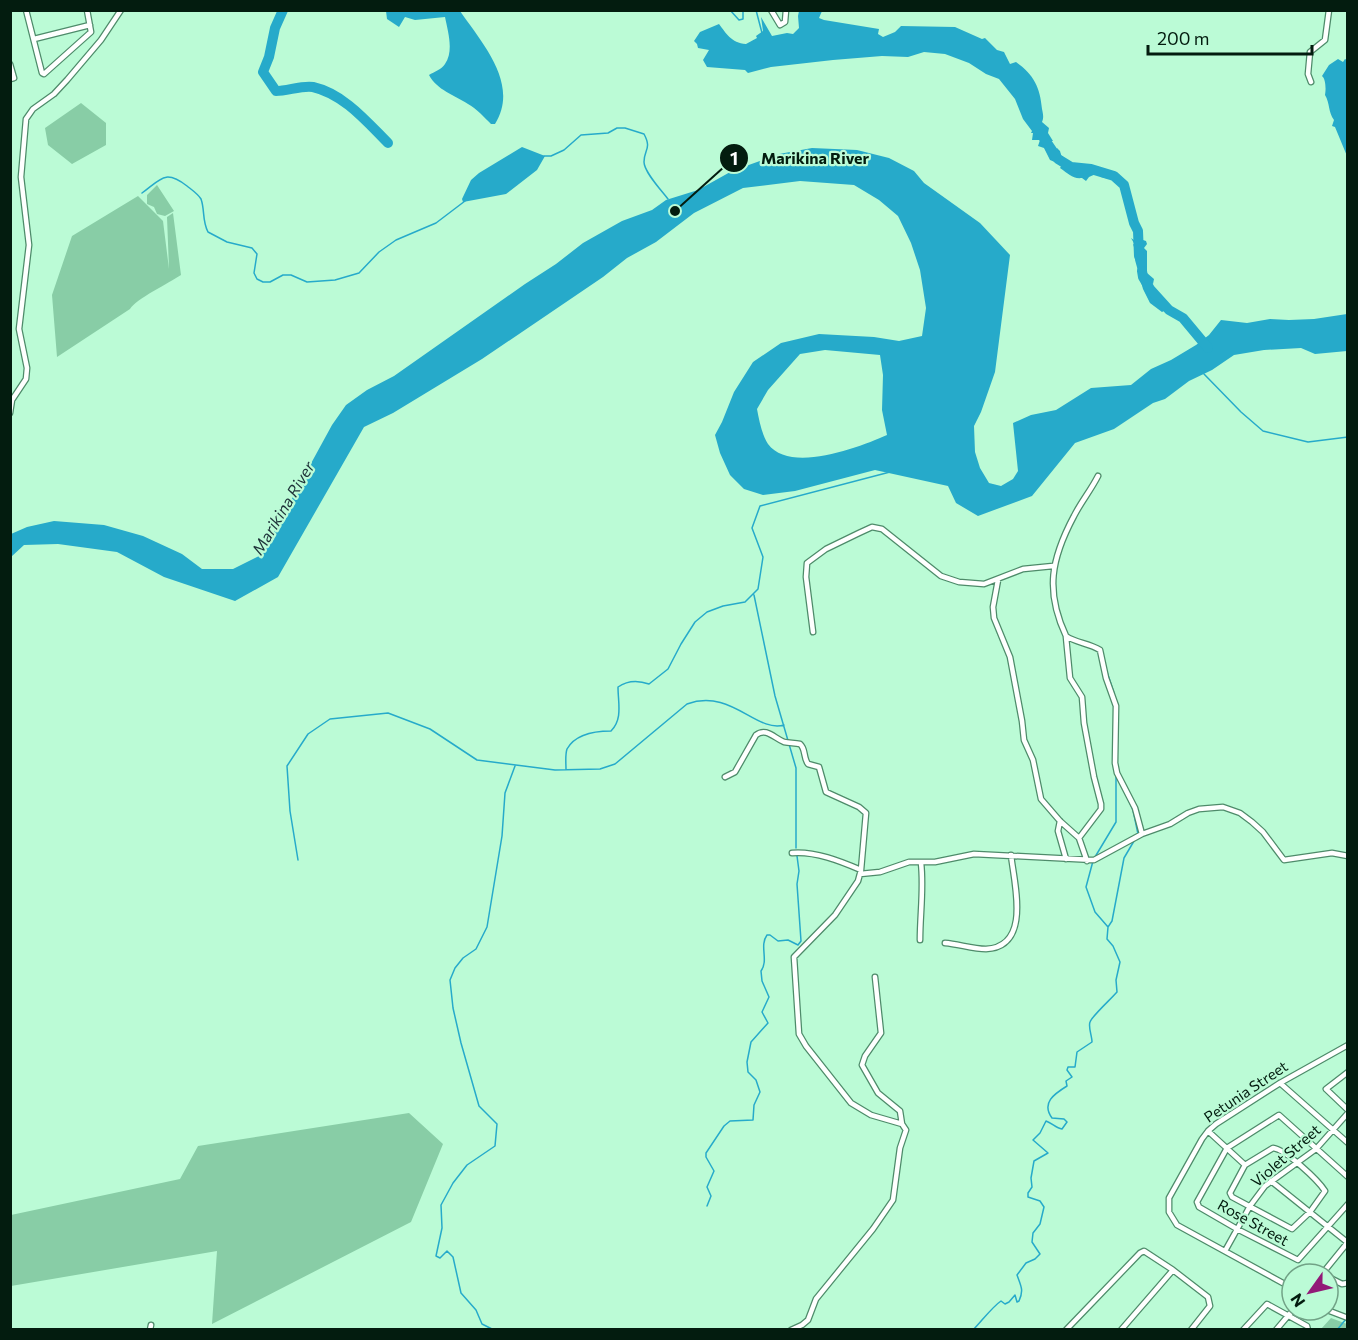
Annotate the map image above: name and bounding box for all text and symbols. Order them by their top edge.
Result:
scale bar [1148,18,1312,56]
text: 200 m [1157,27,1210,49]
callout: Marikina River [719,141,881,175]
text: 1 [730,147,738,169]
text: Marikina River [761,148,869,167]
water label: Marikina River [247,457,318,558]
street label: Petunia Street [1200,1057,1291,1126]
street label: Violet Street [1247,1120,1324,1190]
street label: Rose Street [1215,1195,1292,1249]
north arrow [1280,1262,1340,1322]
text: N [1286,1290,1308,1311]

